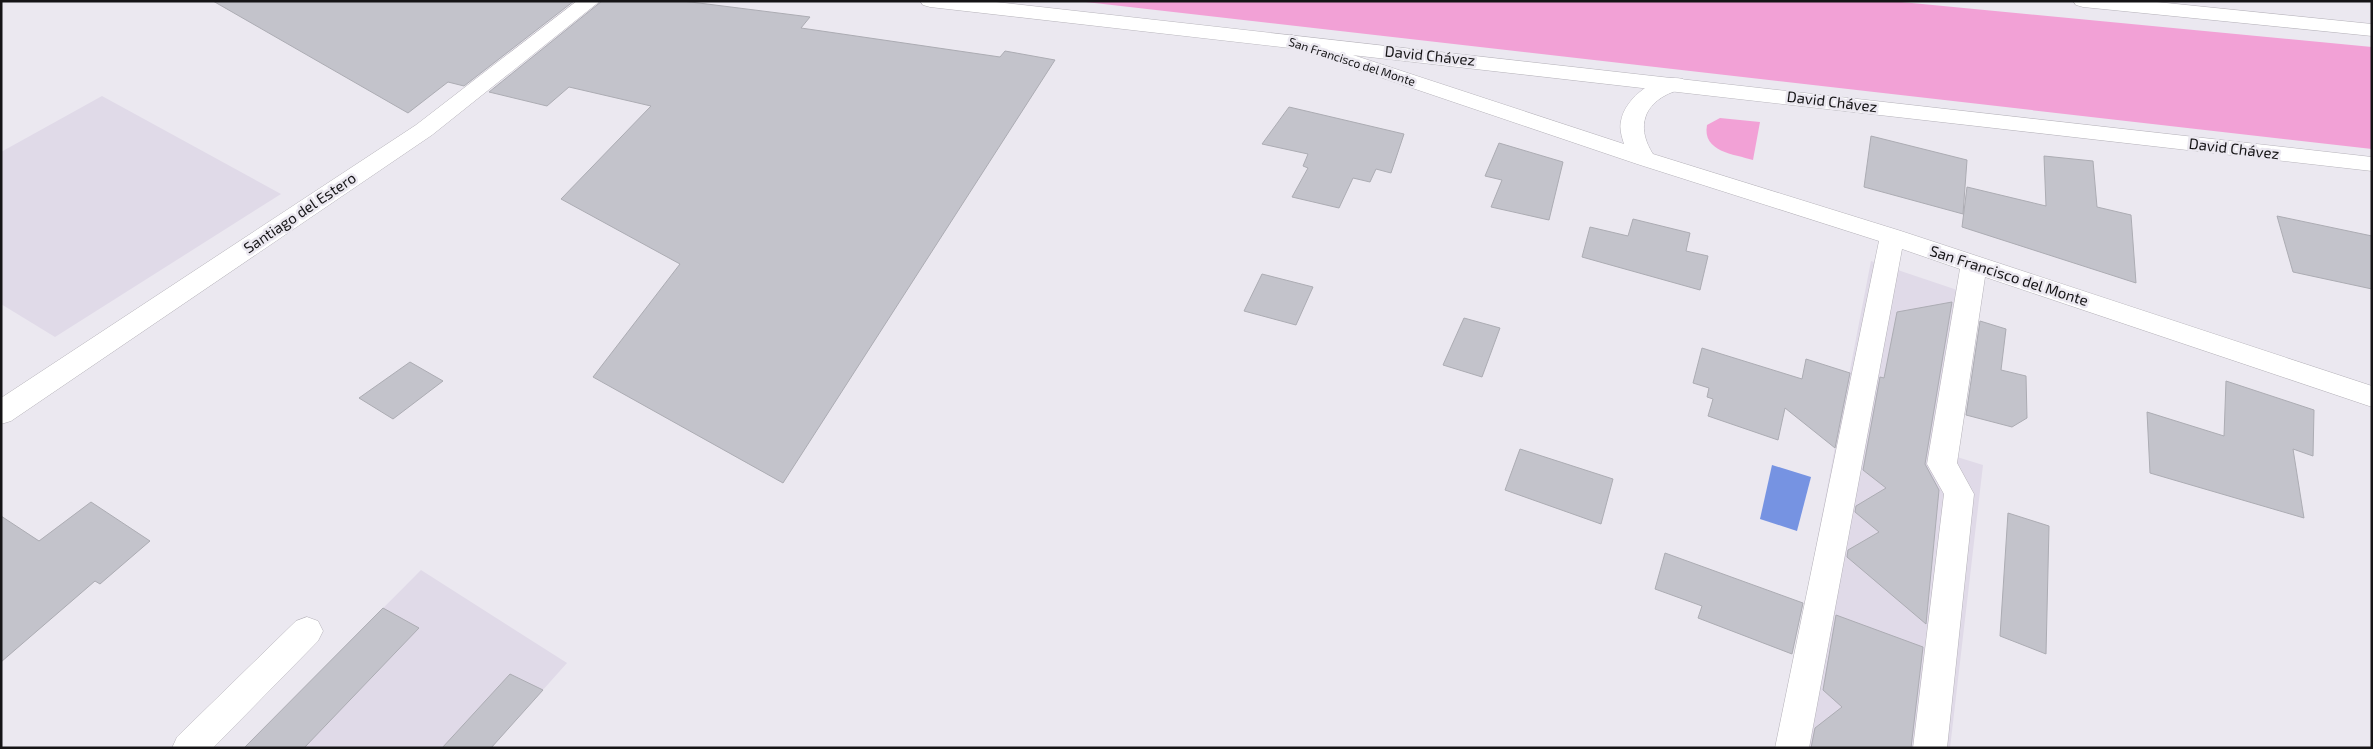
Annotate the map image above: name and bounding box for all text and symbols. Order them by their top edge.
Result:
street label: San Francisco del Monte [1287,34,1417,88]
street label: David Chávez [1384,41,1476,69]
street label: David Chávez [1786,87,1878,115]
street label: David Chávez [2188,134,2280,162]
street label: Santiago del Estero [240,168,359,256]
street label: San Francisco del Monte [1928,241,2091,309]

